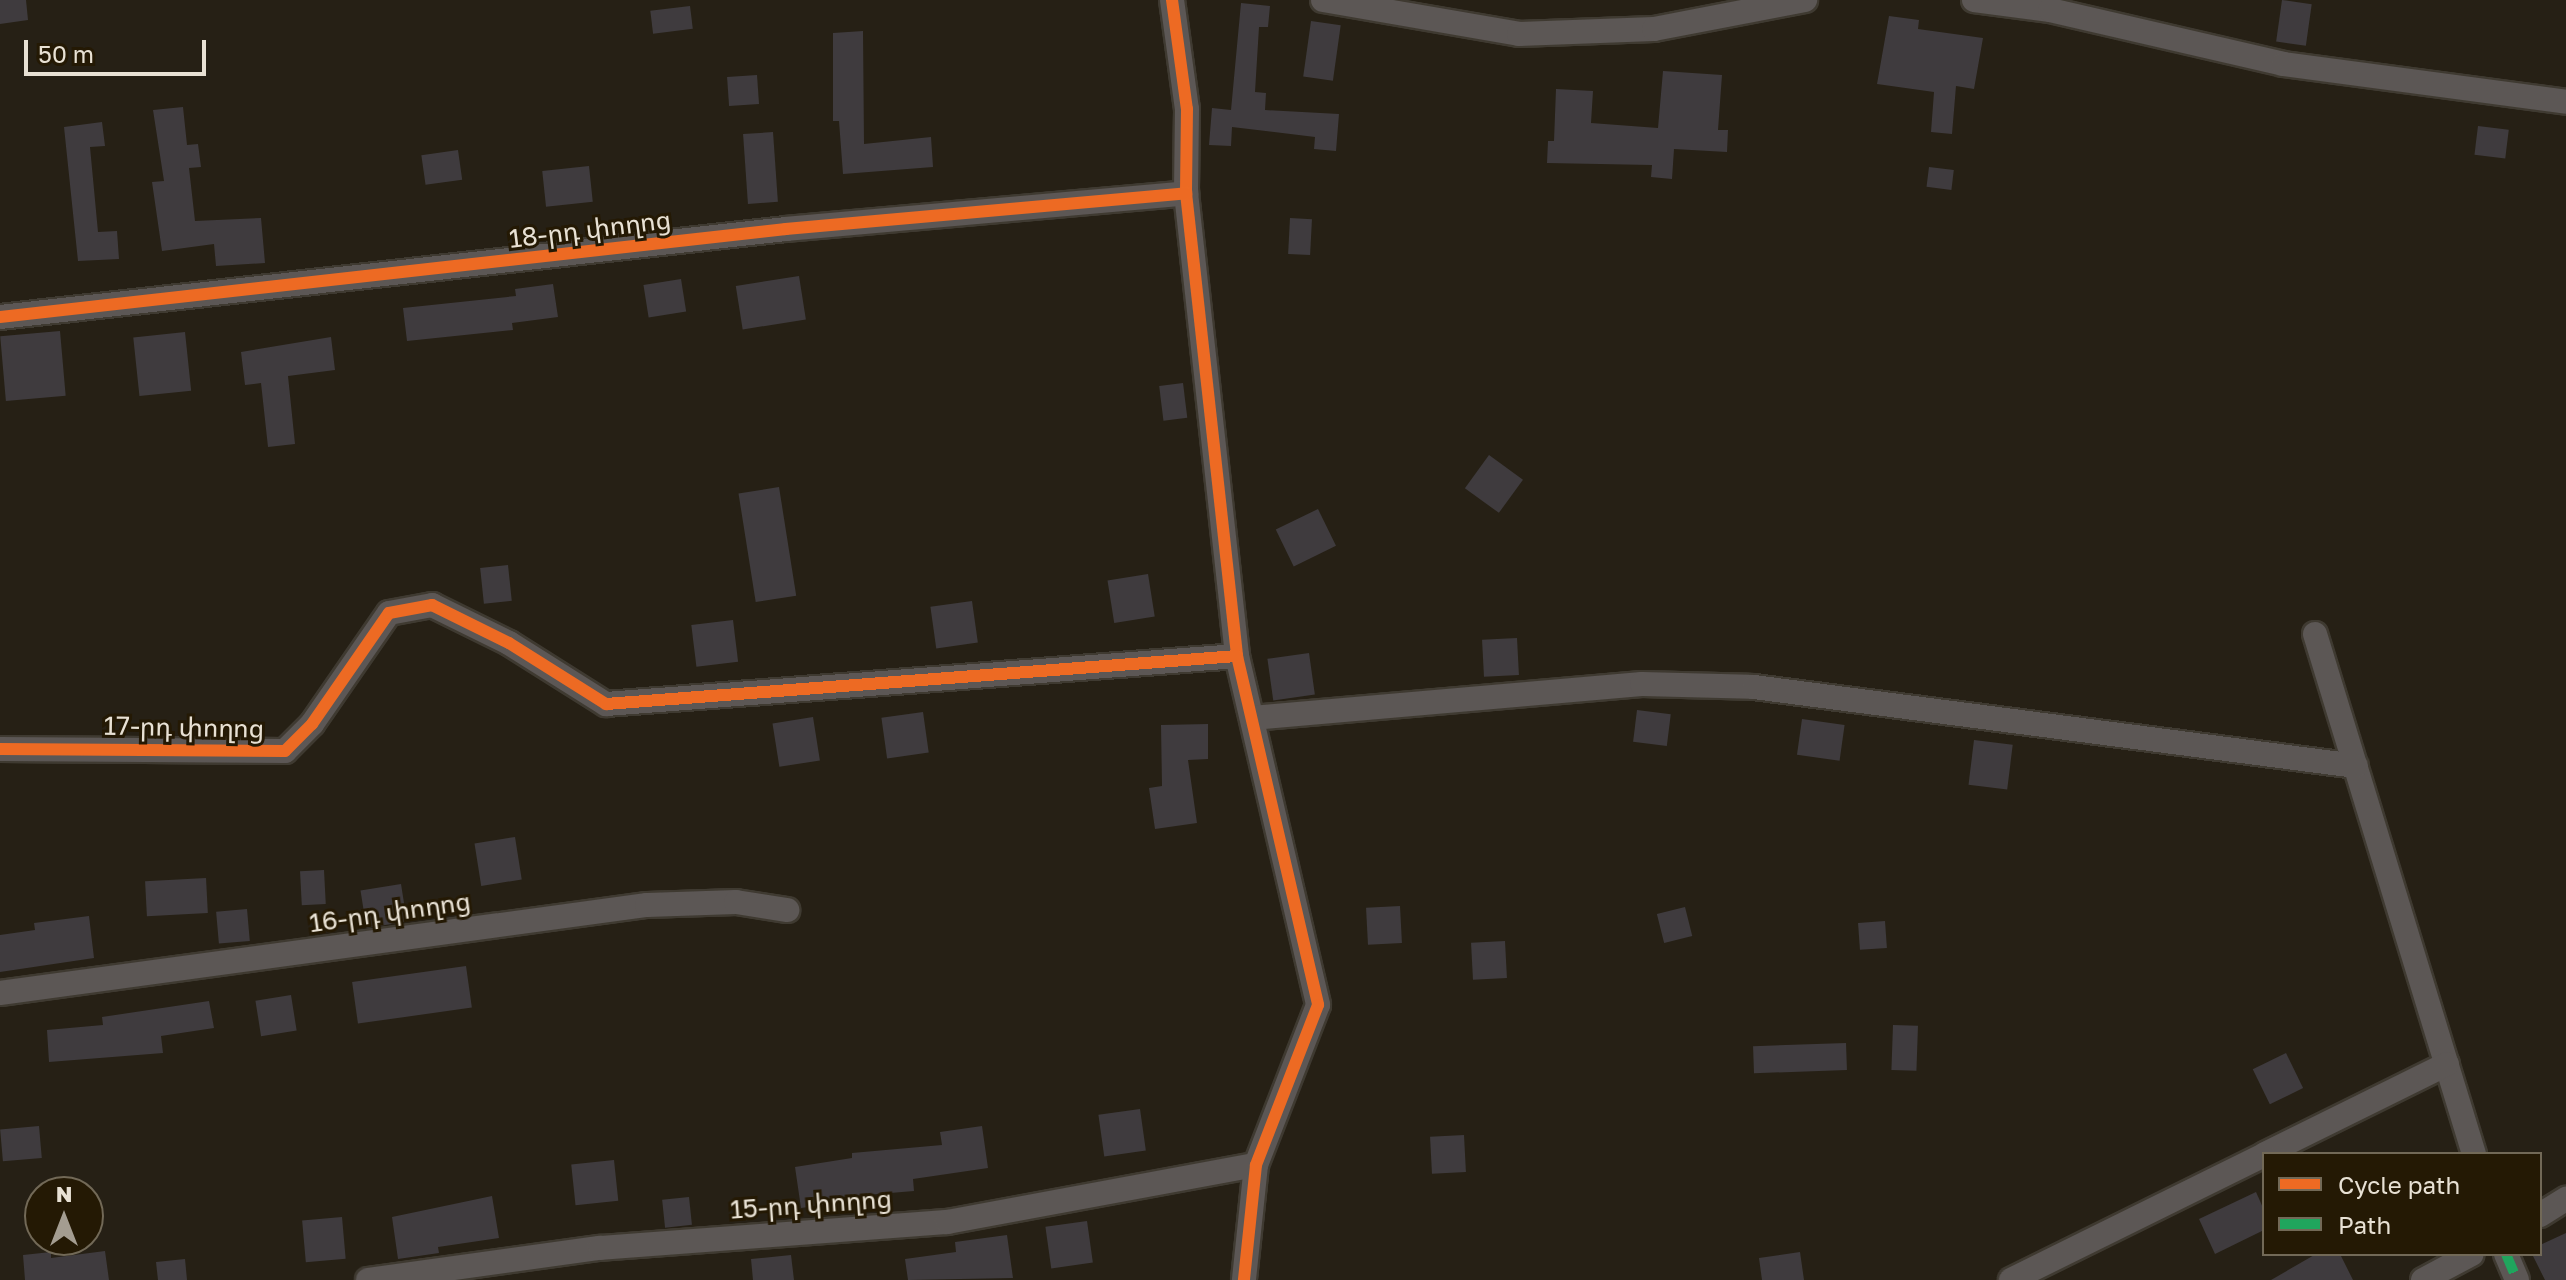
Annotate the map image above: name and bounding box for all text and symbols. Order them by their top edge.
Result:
scale bar [28,24,210,74]
text: 50 m [38,39,94,68]
street label: 18-րդ փողոց [507,204,673,254]
street label: 17-րդ փողոց [103,710,265,744]
street label: 16-րդ փողոց [307,885,473,939]
legend [2262,1152,2542,1256]
text: Cycle path [2338,1170,2460,1199]
north arrow [24,1176,104,1256]
text: N [56,1180,72,1207]
street label: 15-րդ փողոց [729,1183,893,1225]
text: Path [2338,1210,2391,1239]

